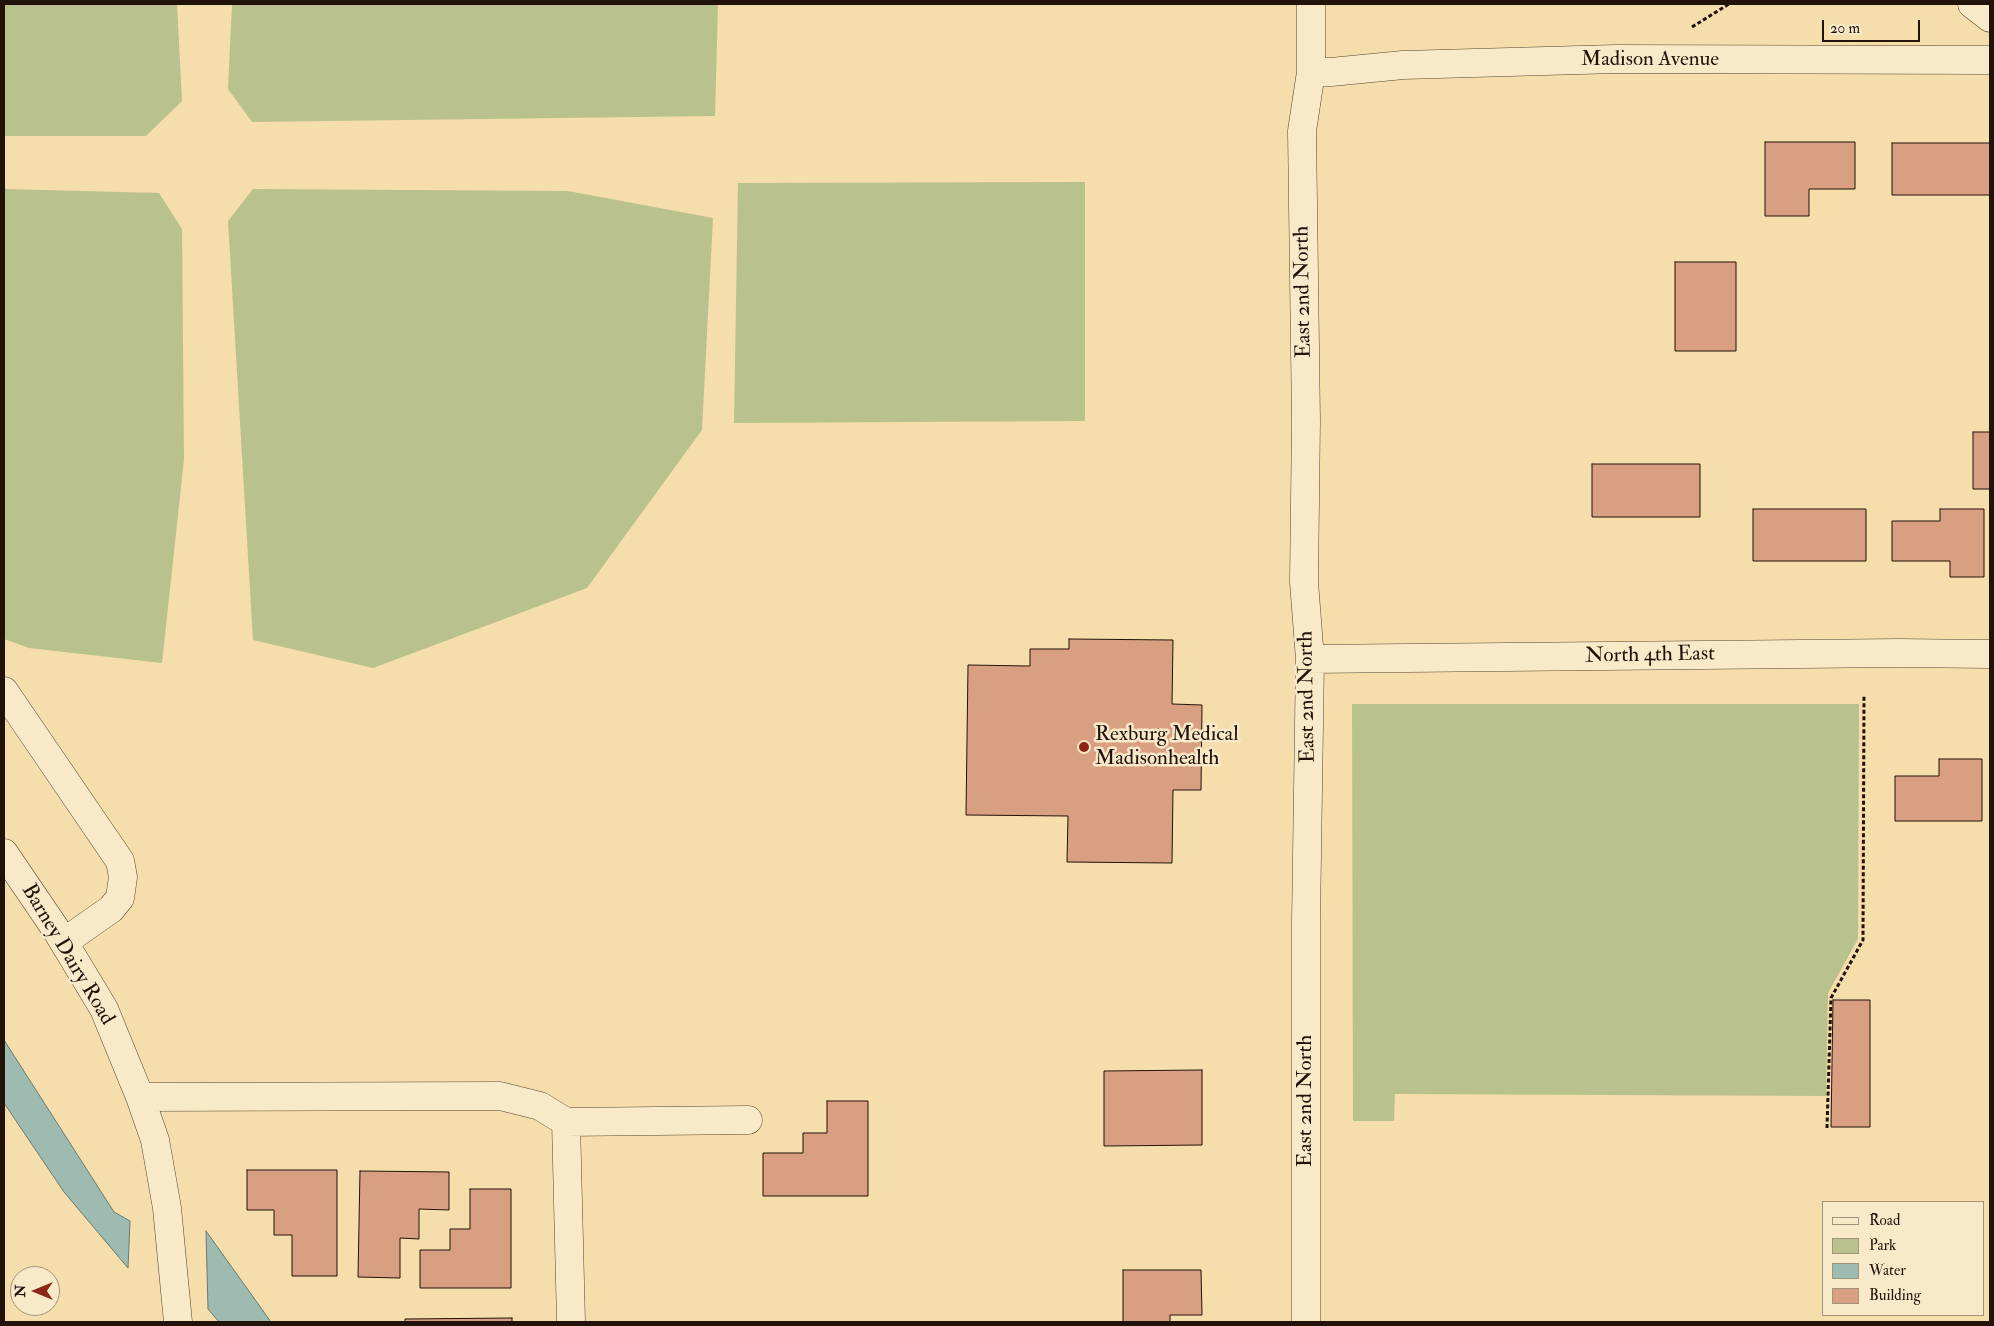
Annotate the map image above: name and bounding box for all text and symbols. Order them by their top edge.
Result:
scale bar [1824,10,1922,42]
text: 20 m [1830,19,1860,38]
street label: Madison Avenue [1581,47,1719,73]
street label: East 2nd North [1290,226,1318,358]
street label: East 2nd North [1294,631,1322,763]
street label: North 4th East [1585,642,1715,670]
place label: Rexburg Medical Madisonhealth [1095,722,1239,772]
marker: Rexburg Medical Madisonhealth [1077,740,1091,754]
street label: Barney Dairy Road [15,880,119,1030]
street label: East 2nd North [1293,1035,1319,1167]
legend [1822,1201,1984,1316]
text: Road [1869,1211,1900,1230]
text: Park [1869,1236,1896,1255]
text: Water [1869,1261,1906,1280]
north arrow [10,1266,60,1316]
text: N [12,1285,29,1297]
text: Building [1869,1286,1921,1305]

